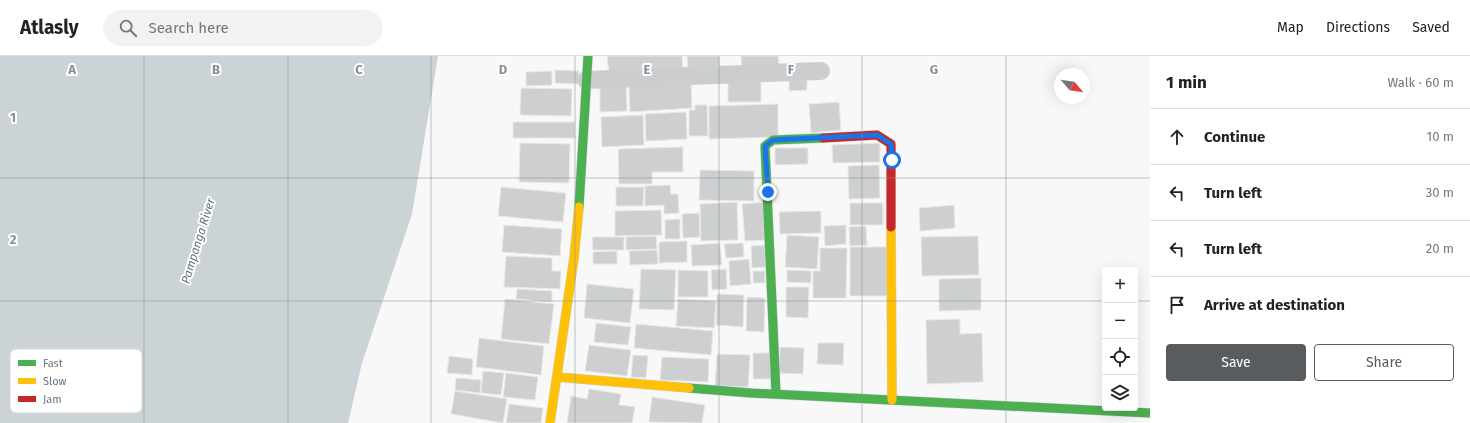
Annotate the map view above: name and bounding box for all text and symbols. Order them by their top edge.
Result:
search box [103,10,383,46]
text: Atlasly [20,16,79,39]
icon: search [117,17,139,39]
text: Search here [149,19,229,37]
text: Map [1277,19,1304,36]
text: Directions [1326,19,1390,36]
text: Saved [1412,19,1450,36]
text: A [67,62,76,77]
text: B [212,62,220,77]
text: C [355,62,363,77]
text: D [499,62,508,77]
text: E [644,62,651,77]
text: F [788,62,795,77]
text: G [930,62,938,77]
north arrow [1054,68,1090,104]
text: 1 min [1166,72,1207,93]
text: Walk · 60 m [1387,75,1454,90]
text: 1 [10,110,16,125]
icon: ahead [1166,126,1188,148]
text: Continue [1204,128,1265,146]
text: 10 m [1427,129,1454,144]
route start [883,151,901,169]
icon: left [1166,182,1188,204]
route end [759,183,777,201]
text: Turn left [1204,184,1262,202]
text: 30 m [1426,185,1454,200]
water label: Pampanga River [178,196,218,285]
text: 2 [10,232,17,247]
icon: left [1166,238,1188,260]
text: Turn left [1204,240,1262,258]
text: 20 m [1426,241,1454,256]
map controls [1102,267,1138,411]
button: + [1102,267,1138,303]
icon: arrive [1166,294,1188,316]
text: Arrive at destination [1204,296,1345,314]
button: − [1102,303,1138,339]
button: locate [1102,339,1138,375]
button: Save [1166,344,1306,381]
button: Share [1314,344,1454,381]
legend [10,349,142,413]
text: Fast [43,357,63,370]
text: Slow [43,375,67,388]
button: layers [1102,375,1138,411]
text: Jam [43,393,62,406]

